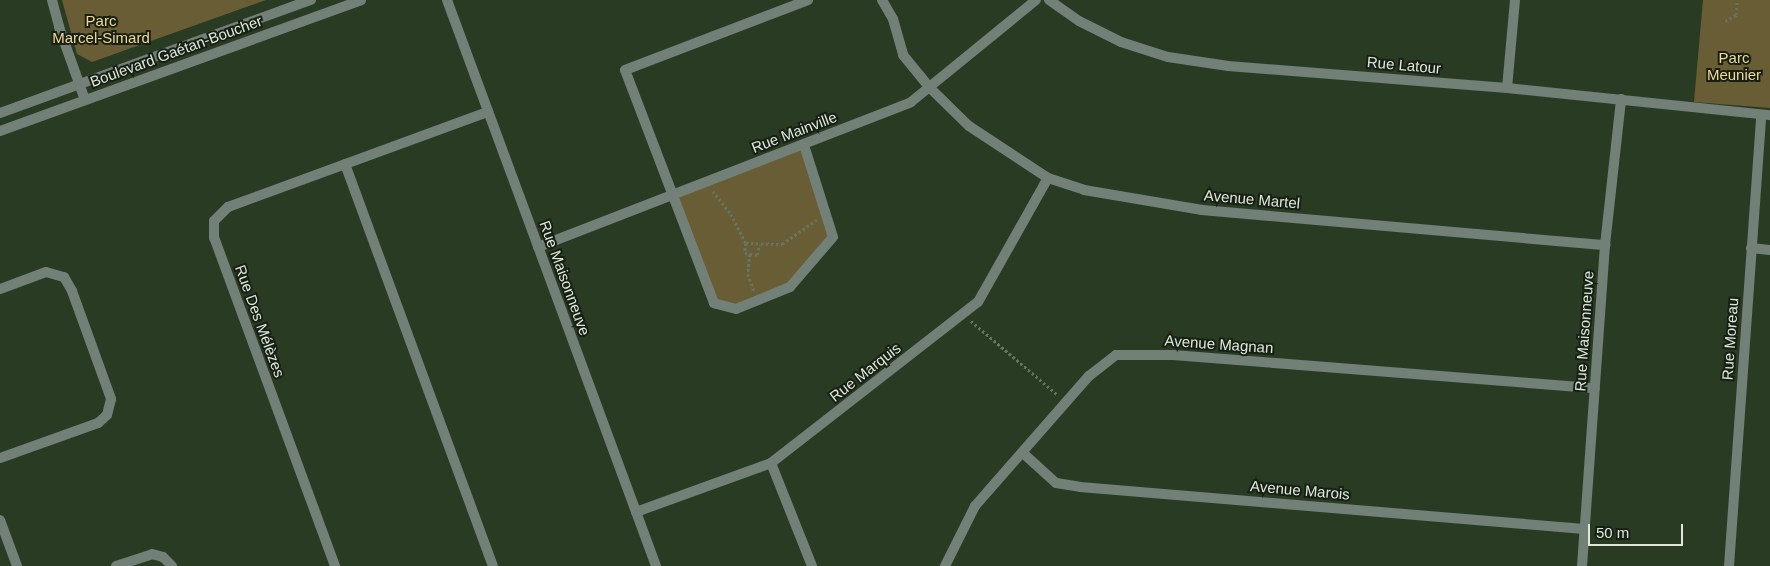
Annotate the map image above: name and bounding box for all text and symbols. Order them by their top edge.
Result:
park label: Parc Marcel-Simard [52,11,150,46]
street label: Boulevard Gaétan-Boucher [88,11,264,91]
park label: Parc Meunier [1707,48,1761,83]
street label: Rue Latour [1366,53,1442,77]
street label: Rue Mainville [749,107,839,157]
street label: Avenue Martel [1203,186,1301,212]
street label: Rue Maisonneuve [536,218,594,338]
street label: Rue Des Mélèzes [231,262,289,380]
street label: Rue Maisonneuve [1571,270,1597,392]
street label: Rue Moreau [1718,297,1742,381]
street label: Avenue Magnan [1164,331,1274,357]
street label: Rue Marquis [826,339,904,405]
street label: Avenue Marois [1250,477,1350,503]
scale bar [1590,514,1685,546]
text: 50 m [1596,524,1629,541]

